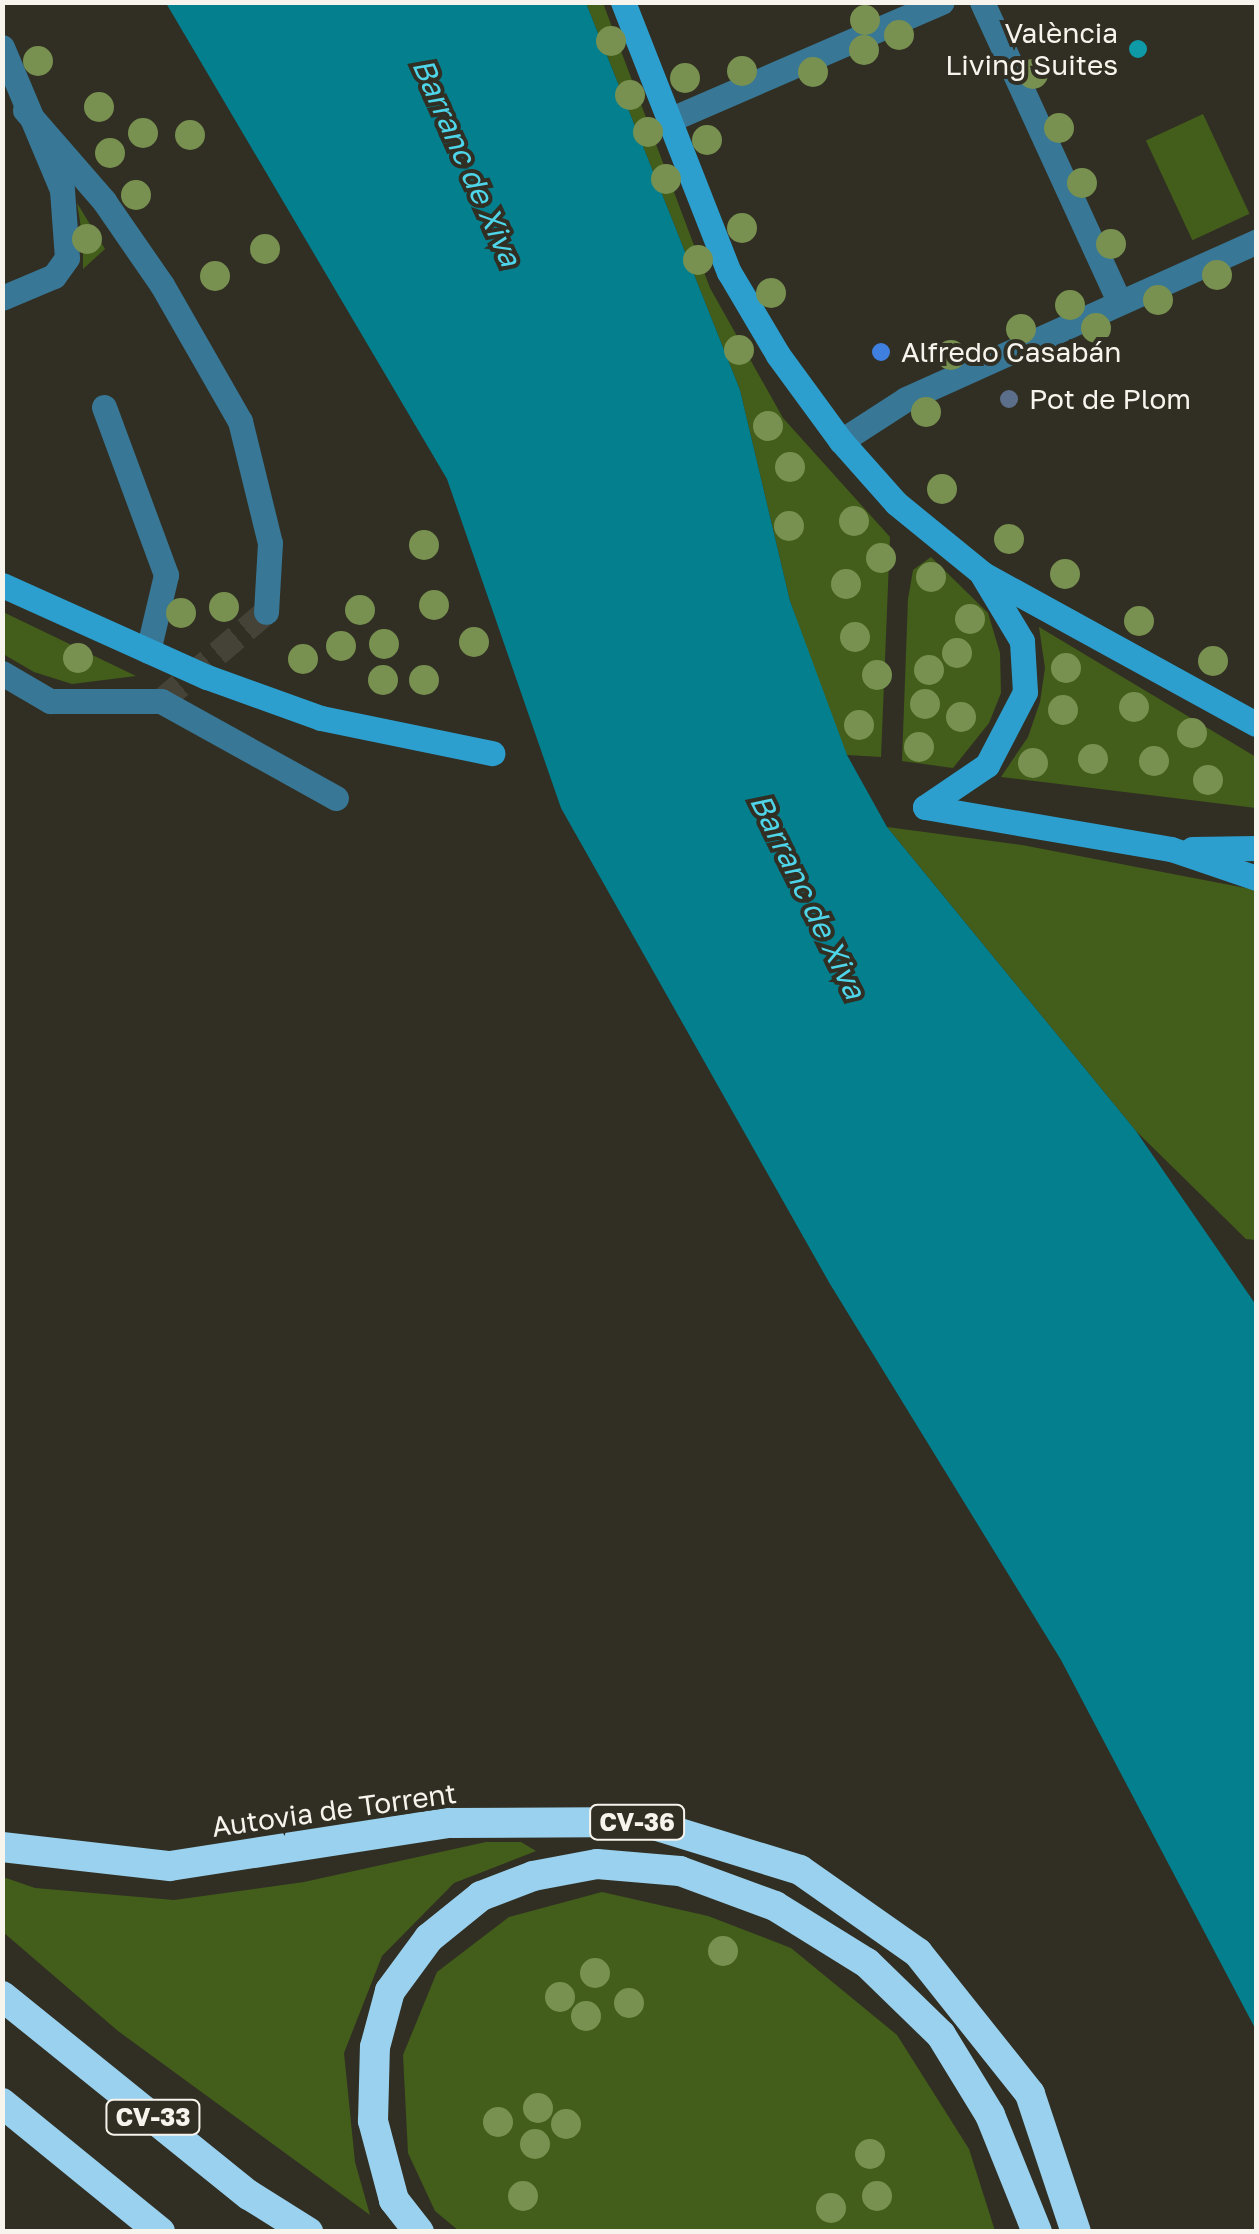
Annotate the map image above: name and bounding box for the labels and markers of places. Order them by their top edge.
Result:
place label: València Living Suites [945,16,1118,82]
marker: València Living Suites [1127,38,1149,60]
place label: Alfredo Casabán [901,335,1121,369]
marker: Alfredo Casabán [870,341,892,363]
place label: Pot de Plom [1029,382,1191,416]
marker: Pot de Plom [998,388,1020,410]

